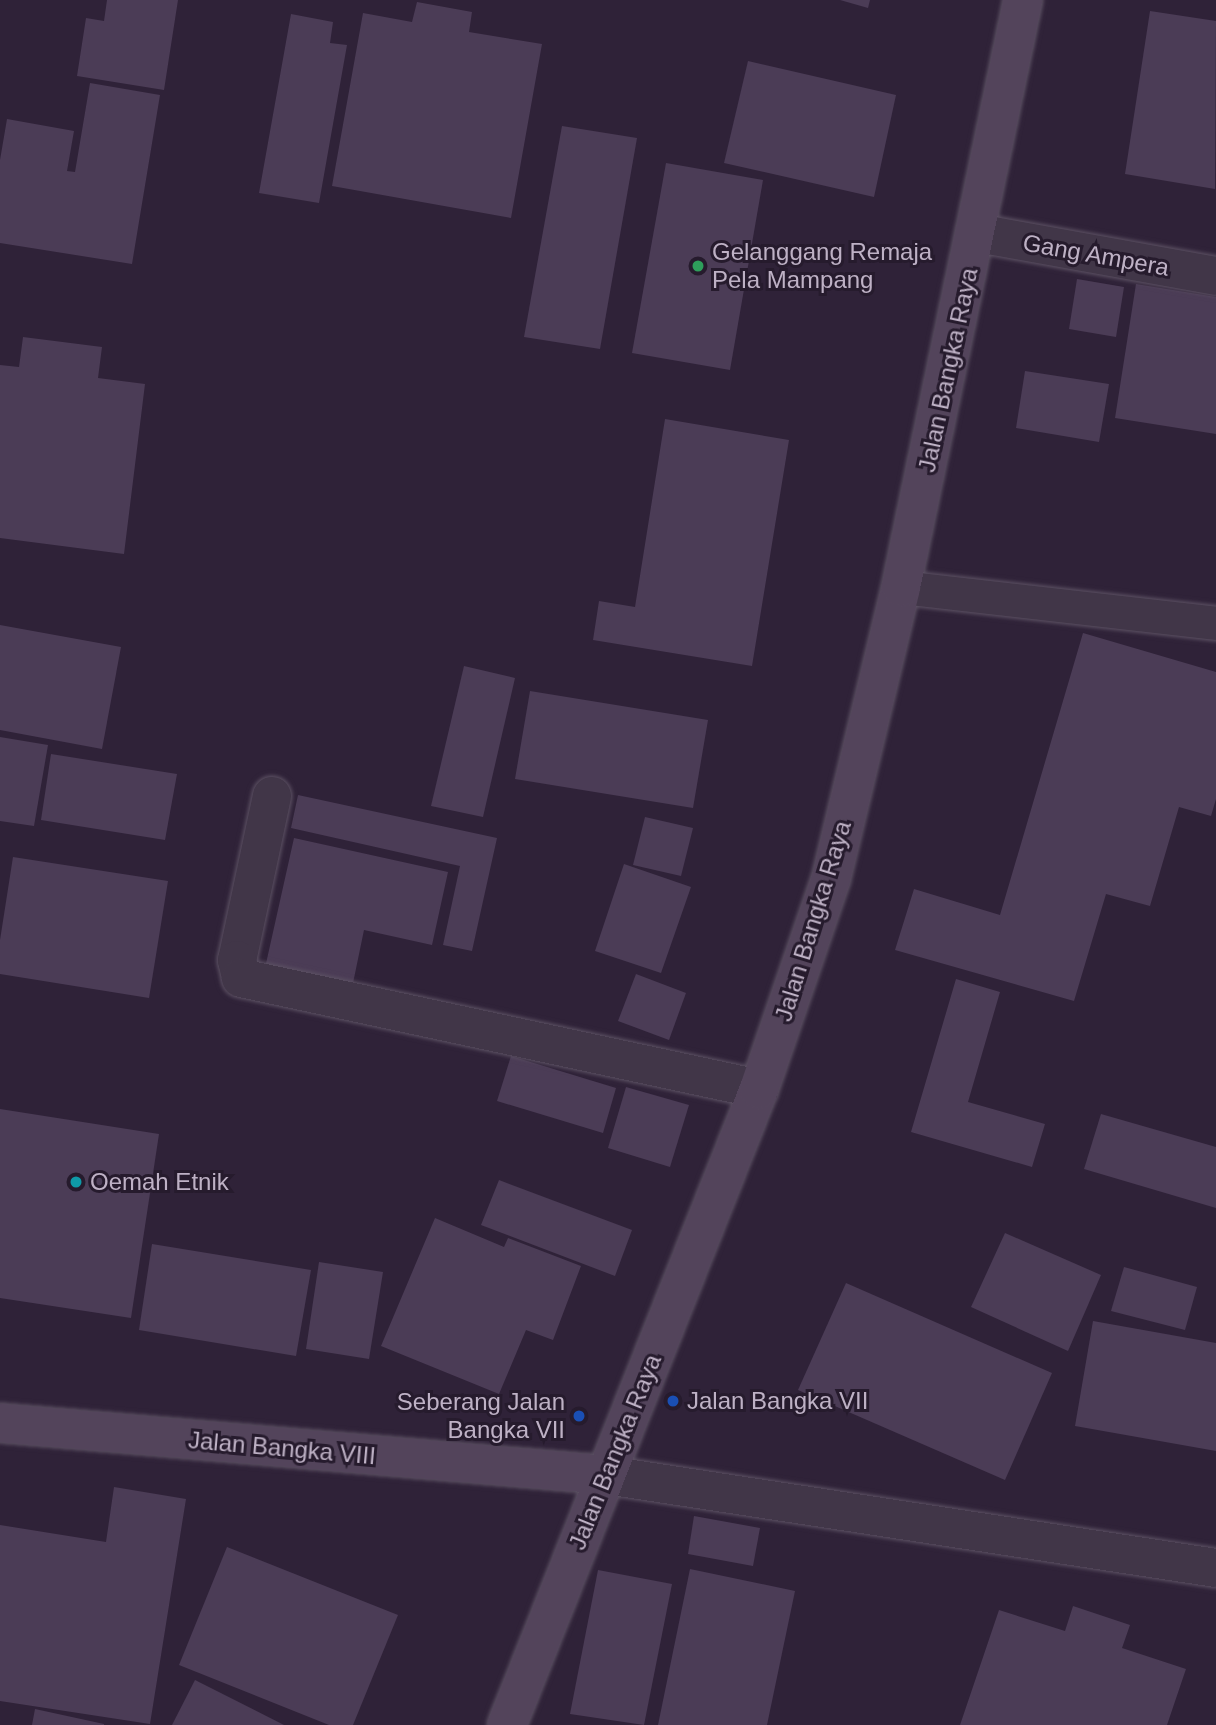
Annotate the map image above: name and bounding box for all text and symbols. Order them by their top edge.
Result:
street label: Gang Ampera [1020,228,1172,282]
place label: Gelanggang Remaja Pela Mampang [712,238,932,294]
marker: Gelanggang Remaja Pela Mampang [690,258,706,274]
street label: Jalan Bangka Raya [912,265,984,475]
street label: Jalan Bangka Raya [769,817,857,1025]
place label: Oemah Etnik [90,1168,229,1196]
marker: Oemah Etnik [68,1174,84,1190]
street label: Jalan Bangka Raya [563,1350,667,1554]
place label: Jalan Bangka VII [687,1387,868,1415]
place label: Seberang Jalan Bangka VII [397,1388,565,1444]
marker: Jalan Bangka VII [665,1393,681,1409]
marker: Seberang Jalan Bangka VII [571,1408,587,1424]
street label: Jalan Bangka VIII [187,1425,377,1471]

